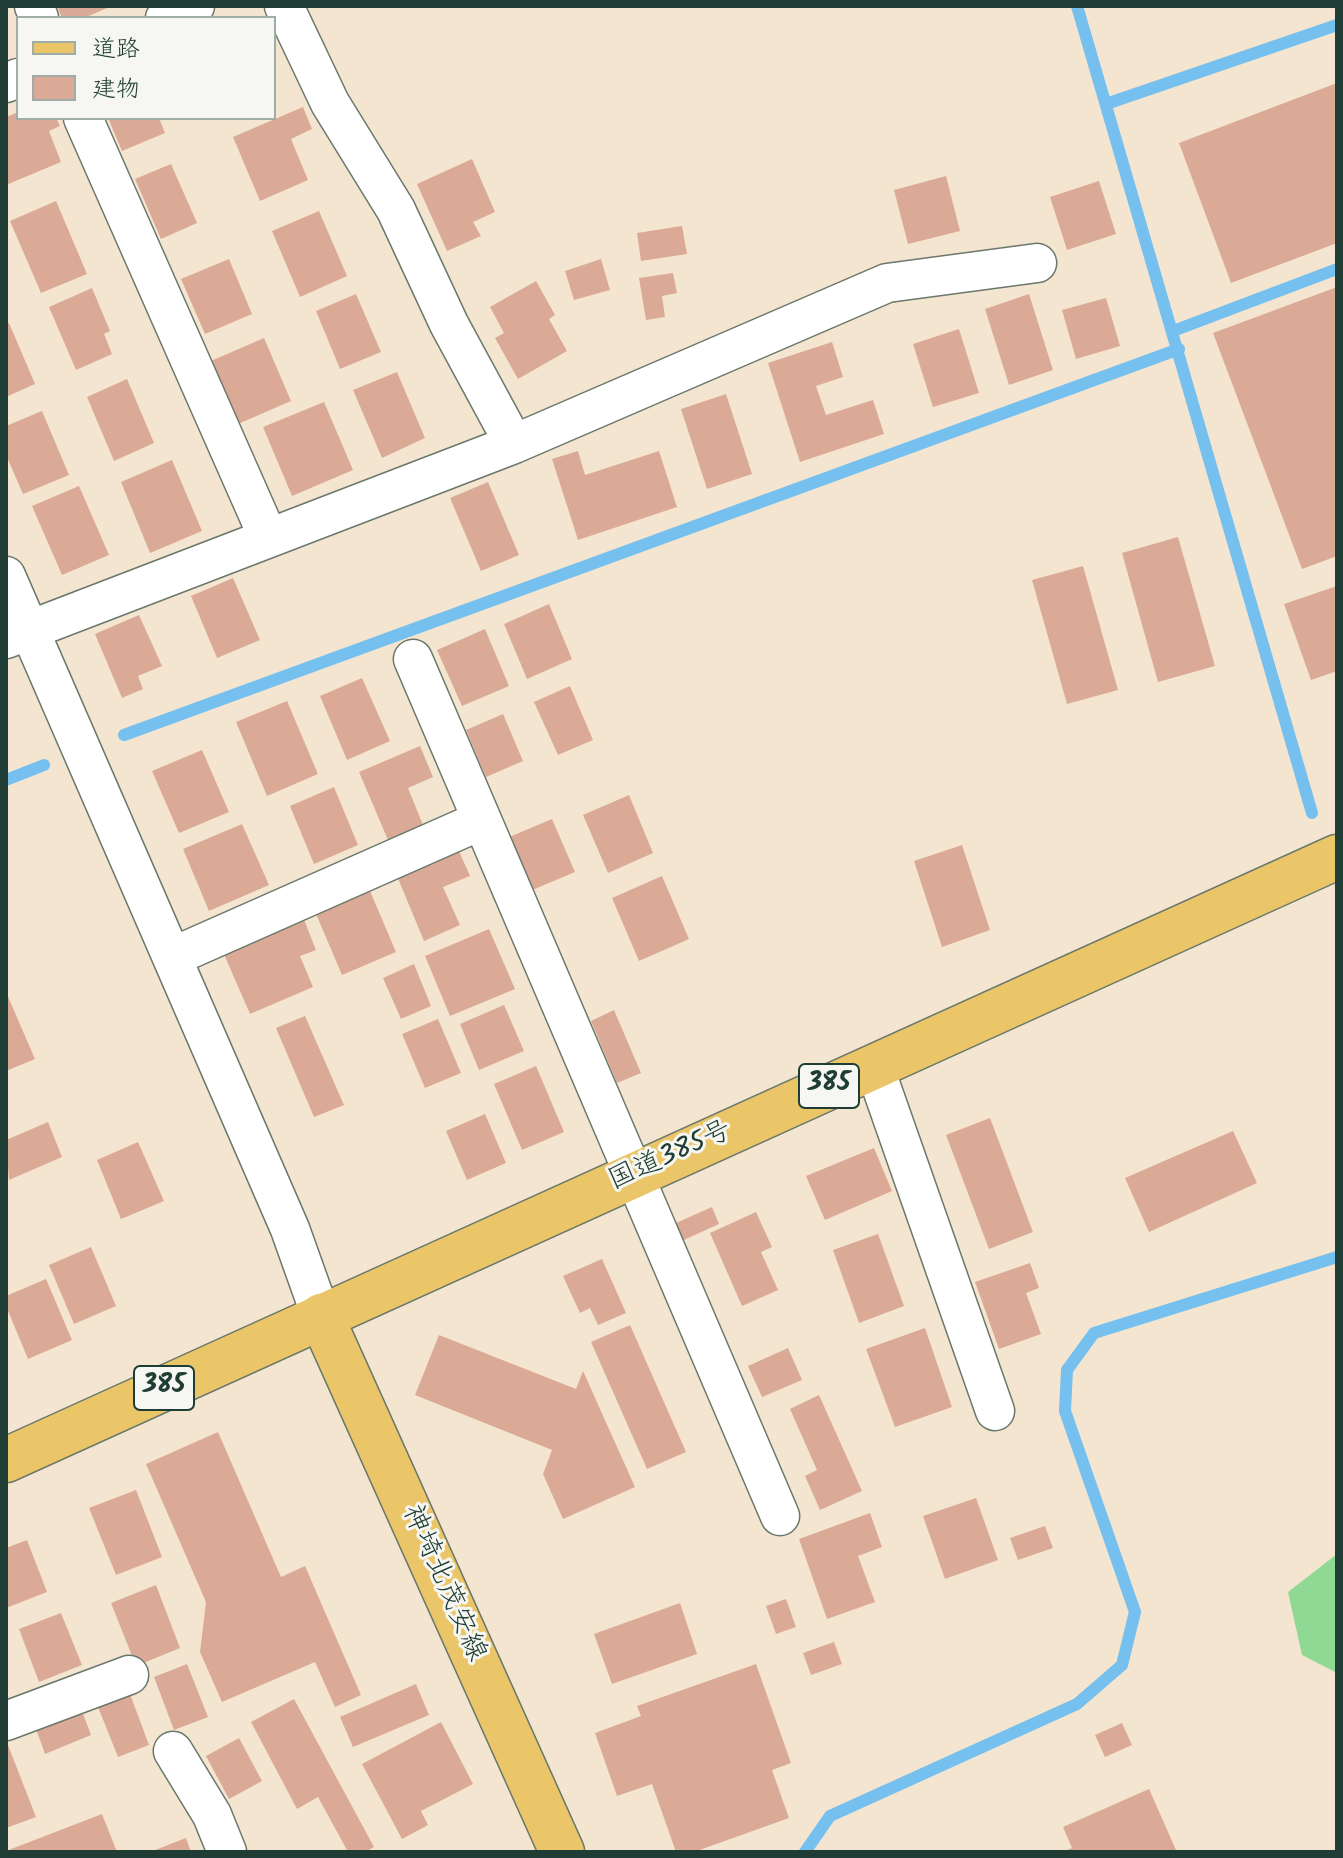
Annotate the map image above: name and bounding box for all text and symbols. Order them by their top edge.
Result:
legend [16,16,276,120]
text: 道路 [92,30,140,69]
text: 建物 [92,70,140,109]
road number: 385 [799,1064,859,1108]
street label: 国道385号 [604,1116,738,1200]
road number: 385 [134,1366,194,1410]
street label: 神埼北茂安線 [392,1500,492,1668]

